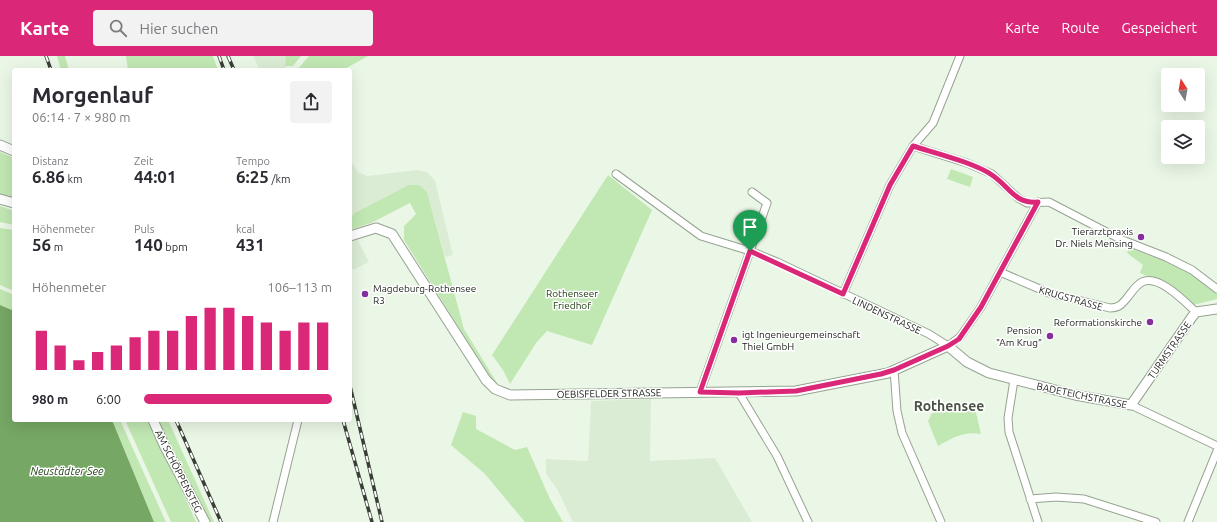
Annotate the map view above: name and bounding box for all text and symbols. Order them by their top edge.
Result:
search box [93,10,373,46]
text: Karte [20,17,69,39]
icon: search [107,17,129,39]
text: Hier suchen [139,20,218,37]
text: Karte [1005,20,1039,36]
text: Route [1061,20,1100,36]
text: Gespeichert [1122,20,1197,36]
north arrow [1161,68,1205,112]
map controls [1161,68,1205,164]
button: share [290,81,332,123]
text: Morgenlauf [32,82,153,107]
text: 06:14 · 7 × 980 m [32,110,131,124]
button: layers [1161,120,1205,164]
text: Distanz [32,155,69,167]
text: Zeit [134,155,153,167]
text: Tempo [236,155,270,167]
text: 6.86 [32,167,65,186]
text: 44:01 [134,167,177,186]
text: 6:25 [236,167,269,186]
text: km [65,173,83,185]
text: /km [269,173,291,185]
pin [733,210,767,251]
icon: arrive [739,216,761,238]
text: Höhenmeter [32,223,95,235]
text: Puls [134,223,155,235]
text: kcal [236,223,255,235]
place label: Tierarztpraxis Dr. Niels Mensing [1055,226,1133,249]
marker: Tierarztpraxis Dr. Niels Mensing [1136,232,1146,242]
text: 56 [32,235,51,254]
text: 140 [134,235,163,254]
text: 431 [236,235,265,254]
text: m [51,241,63,253]
text: bpm [163,241,188,253]
text: Höhenmeter [32,280,106,294]
text: 106–113 m [267,280,332,294]
place label: Magdeburg-Rothensee R3 [373,283,476,306]
street label: KRUGSTRASSE [1038,284,1104,313]
park label: Rothenseer Friedhof [546,288,598,311]
marker: Magdeburg-Rothensee R3 [360,289,370,299]
street label: LINDENSTRASSE [851,295,923,336]
place label: Reformationskirche [1054,317,1142,328]
marker: Reformationskirche [1145,317,1155,327]
street label: TURMSTRASSE [1146,319,1193,381]
place label: Pension "Am Krug" [996,325,1042,348]
place label: igt Ingenieurgemeinschaft Thiel GmbH [742,329,860,352]
marker: Pension "Am Krug" [1045,331,1055,341]
marker: igt Ingenieurgemeinschaft Thiel GmbH [729,335,739,345]
street label: BADETEICHSTRASSE [1036,381,1129,411]
street label: OEBISFELDER STRASSE [557,387,662,400]
text: 980 m [32,392,68,406]
text: 6:00 [96,392,121,406]
district label: Rothensee [914,398,984,414]
street label: AM SCHÖPPENSTEG [153,428,204,514]
water label: Neustädter See [30,465,104,477]

